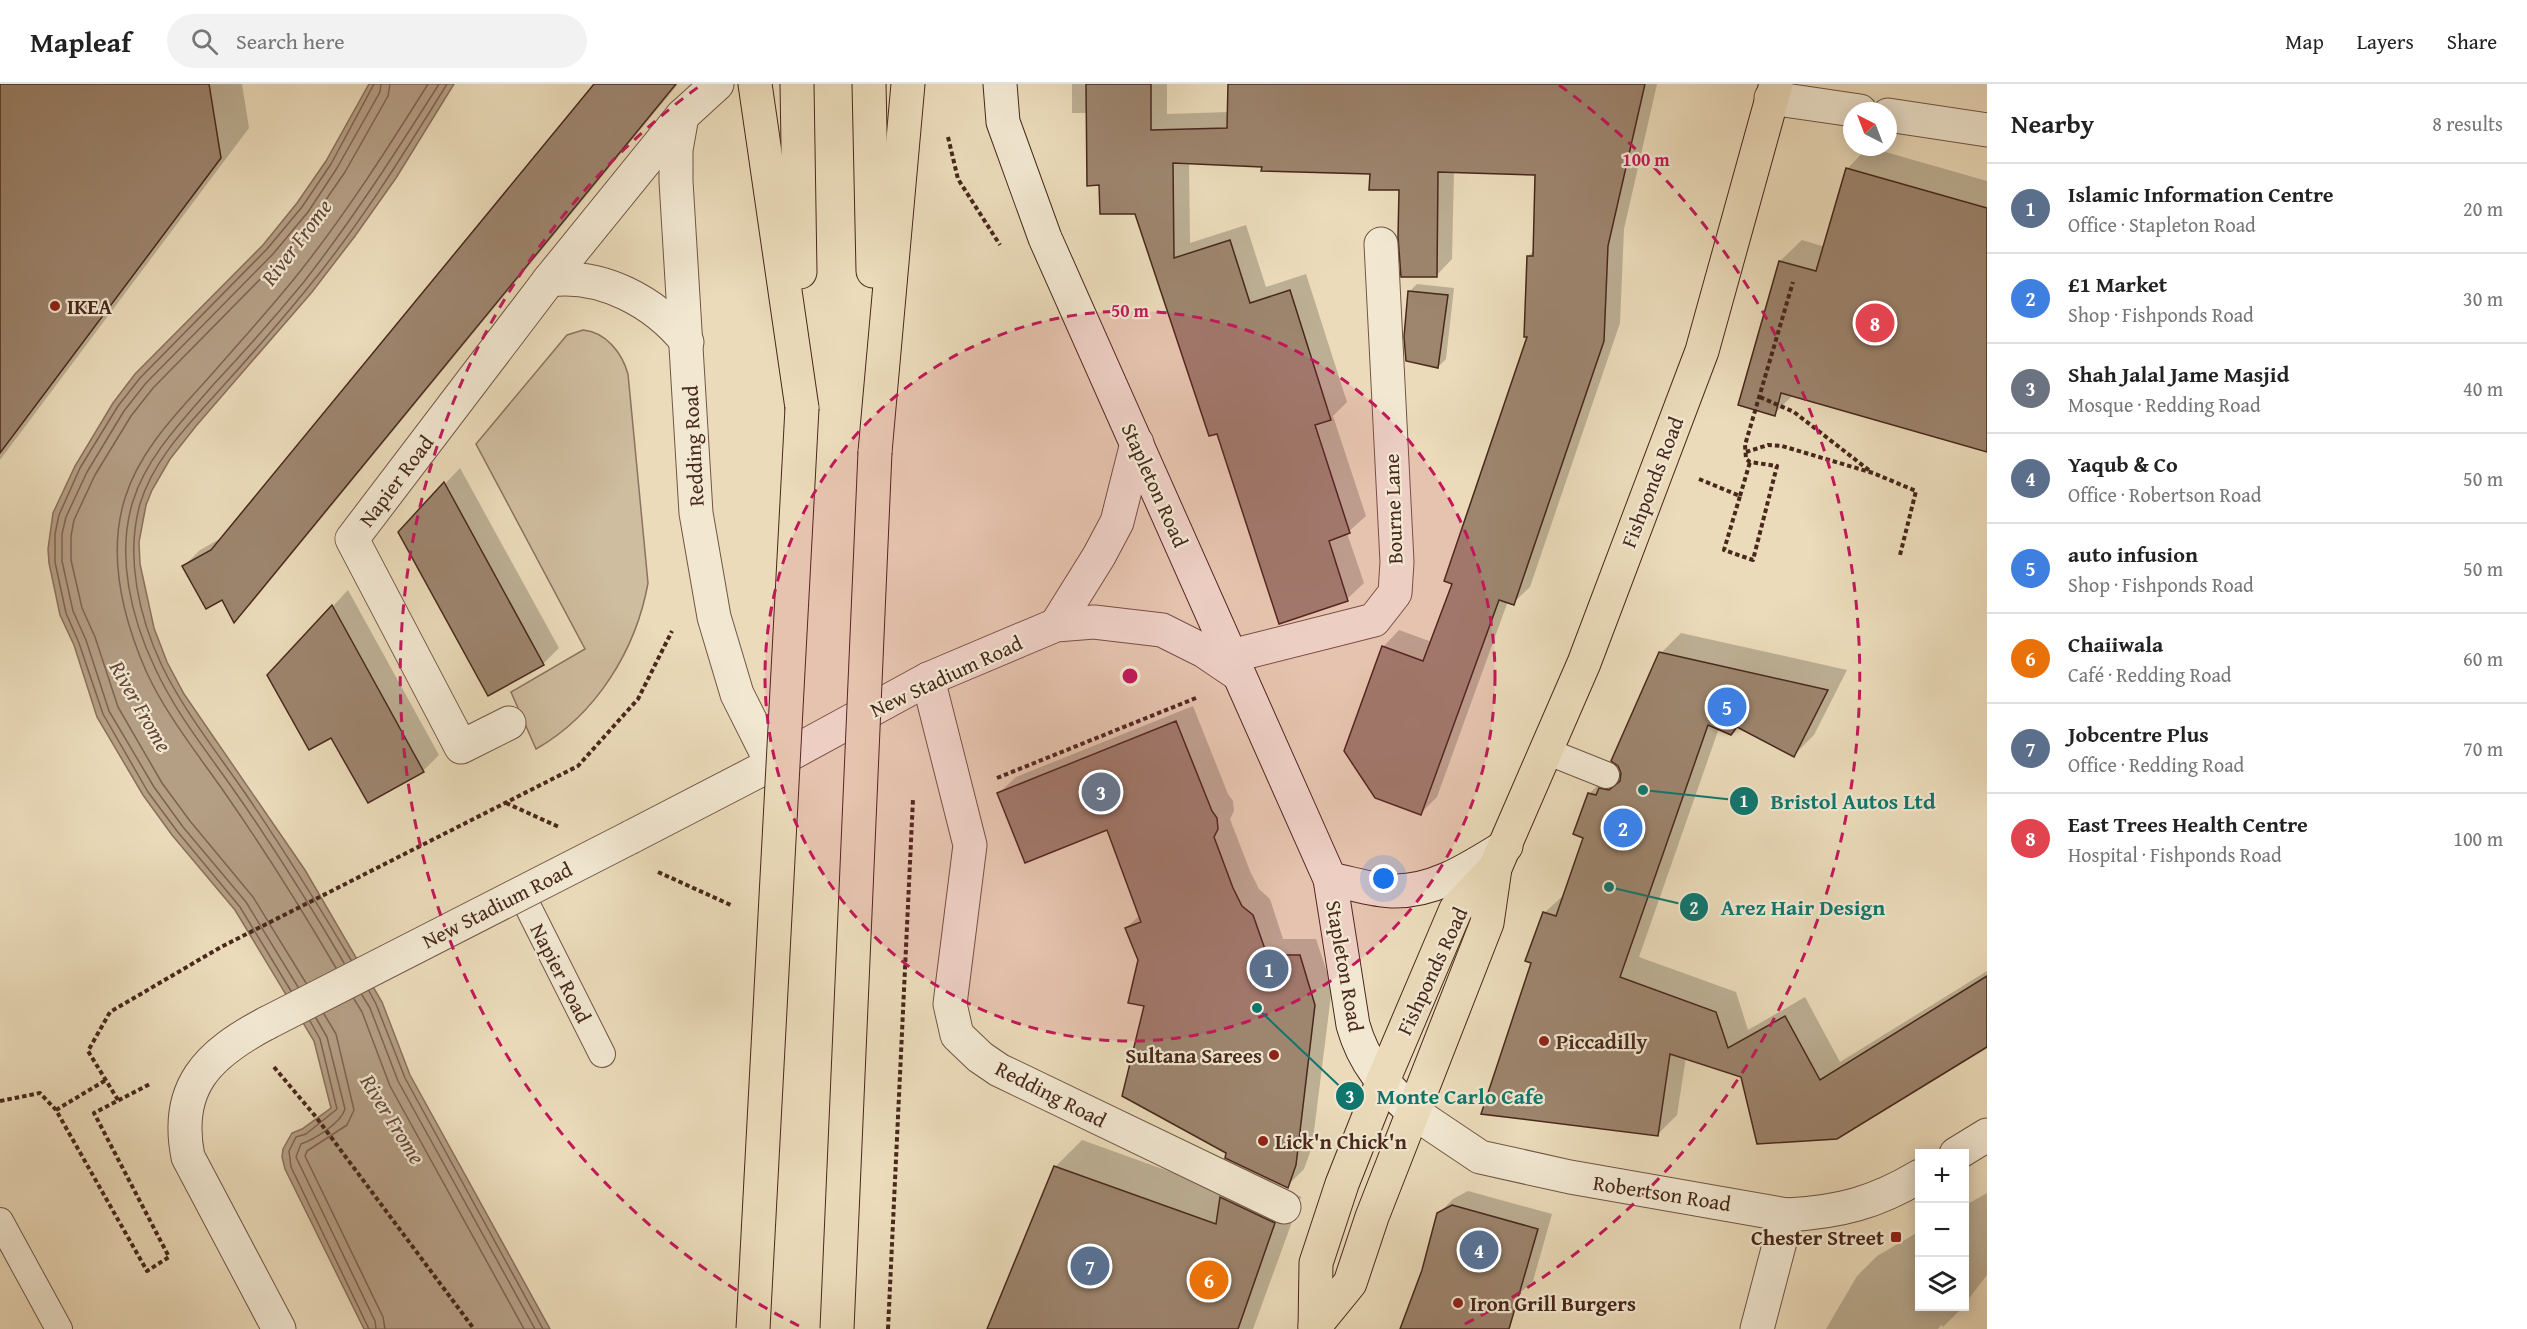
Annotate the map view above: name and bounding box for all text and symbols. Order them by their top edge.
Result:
search box [167,14,587,68]
text: Mapleaf [30,21,131,62]
icon: search [188,25,221,58]
text: Search here [236,25,345,57]
text: Map [2285,26,2324,57]
text: Layers [2357,26,2414,57]
text: Share [2447,26,2497,57]
north arrow [1843,102,1897,156]
text: Nearby [2011,104,2094,143]
text: 8 results [2432,109,2503,138]
text: 100 m [1622,146,1670,173]
text: Islamic Information Centre [2068,178,2334,210]
water label: River Frome [252,192,339,293]
text: 1 [2025,194,2036,223]
text: 20 m [2463,194,2503,223]
text: Office · Stapleton Road [2068,210,2256,239]
text: £1 Market [2068,268,2167,300]
text: 2 [2025,284,2036,313]
text: 30 m [2463,284,2503,313]
place label: IKEA [67,291,113,322]
text: 50 m [1111,297,1150,324]
marker: IKEA [48,299,62,313]
pin: 8 [1856,300,1894,346]
text: Shop · Fishponds Road [2068,300,2254,329]
text: Shah Jalal Jame Masjid [2068,358,2289,390]
text: 3 [2025,374,2036,403]
text: 40 m [2463,374,2503,403]
street label: Redding Road [674,384,712,507]
text: Mosque · Redding Road [2068,390,2261,419]
street label: Fishponds Road [1613,411,1692,552]
street label: Stapleton Road [1114,418,1197,553]
street label: Napier Road [351,428,441,533]
text: Yaqub & Co [2068,448,2178,480]
street label: Bourne Lane [1376,453,1410,565]
text: 4 [2025,464,2036,493]
text: 50 m [2463,464,2503,493]
text: Office · Robertson Road [2068,480,2261,509]
text: auto infusion [2068,538,2198,570]
text: 5 [2025,554,2036,583]
text: 50 m [2463,554,2503,583]
text: Shop · Fishponds Road [2068,570,2254,599]
street label: New Stadium Road [865,627,1028,725]
text: Chaiiwala [2068,628,2163,660]
text: 6 [2025,644,2036,673]
text: 60 m [2463,644,2503,673]
water label: River Frome [101,653,180,758]
text: Café · Redding Road [2068,660,2232,689]
centre of rings [1120,666,1140,686]
pin: 5 [1708,684,1746,730]
text: Jobcentre Plus [2068,718,2209,750]
text: 7 [2025,734,2036,763]
text: 70 m [2463,734,2503,763]
text: Office · Redding Road [2068,750,2244,779]
pin: 3 [1082,770,1120,814]
callout: Bristol Autos Ltd [1729,781,1948,821]
text: Bristol Autos Ltd [1770,785,1936,817]
text: 1 [1739,787,1749,814]
pin: 2 [1604,806,1642,850]
text: East Trees Health Centre [2068,808,2308,840]
text: 8 [2025,824,2036,853]
text: 100 m [2453,824,2503,853]
text: Hospital · Fishponds Road [2068,840,2282,869]
street label: New Stadium Road [416,853,578,956]
your location [1369,864,1398,893]
callout: Arez Hair Design [1679,887,1897,927]
text: Arez Hair Design [1721,891,1885,923]
text: 2 [1689,894,1699,921]
street label: Stapleton Road [1318,898,1372,1035]
street label: Fishponds Road [1389,901,1476,1040]
street label: Napier Road [523,918,600,1029]
pin: 1 [1250,946,1288,992]
place label: Piccadilly [1556,1026,1647,1057]
marker: Piccadilly [1537,1034,1551,1048]
place label: Sultana Sarees [1125,1040,1262,1071]
marker: Sultana Sarees [1267,1048,1281,1062]
street label: Redding Road [990,1053,1113,1136]
water label: River Frome [352,1067,433,1170]
callout: Monte Carlo Cafe [1335,1076,1556,1116]
text: Monte Carlo Cafe [1376,1080,1544,1112]
text: 3 [1345,1083,1355,1110]
place label: Lick'n Chick'n [1275,1126,1408,1157]
marker: Lick'n Chick'n [1256,1134,1270,1148]
map controls [1915,1149,1969,1311]
button: + [1915,1149,1969,1203]
street label: Robertson Road [1591,1167,1734,1219]
button: − [1915,1203,1969,1257]
place label: Chester Street [1751,1222,1884,1253]
pin: 4 [1460,1228,1498,1272]
marker: Chester Street [1889,1230,1903,1244]
pin: 7 [1070,1244,1110,1288]
button: layers [1915,1257,1969,1311]
pin: 6 [1190,1258,1228,1302]
place label: Iron Grill Burgers [1470,1288,1636,1319]
marker: Iron Grill Burgers [1451,1296,1465,1310]

